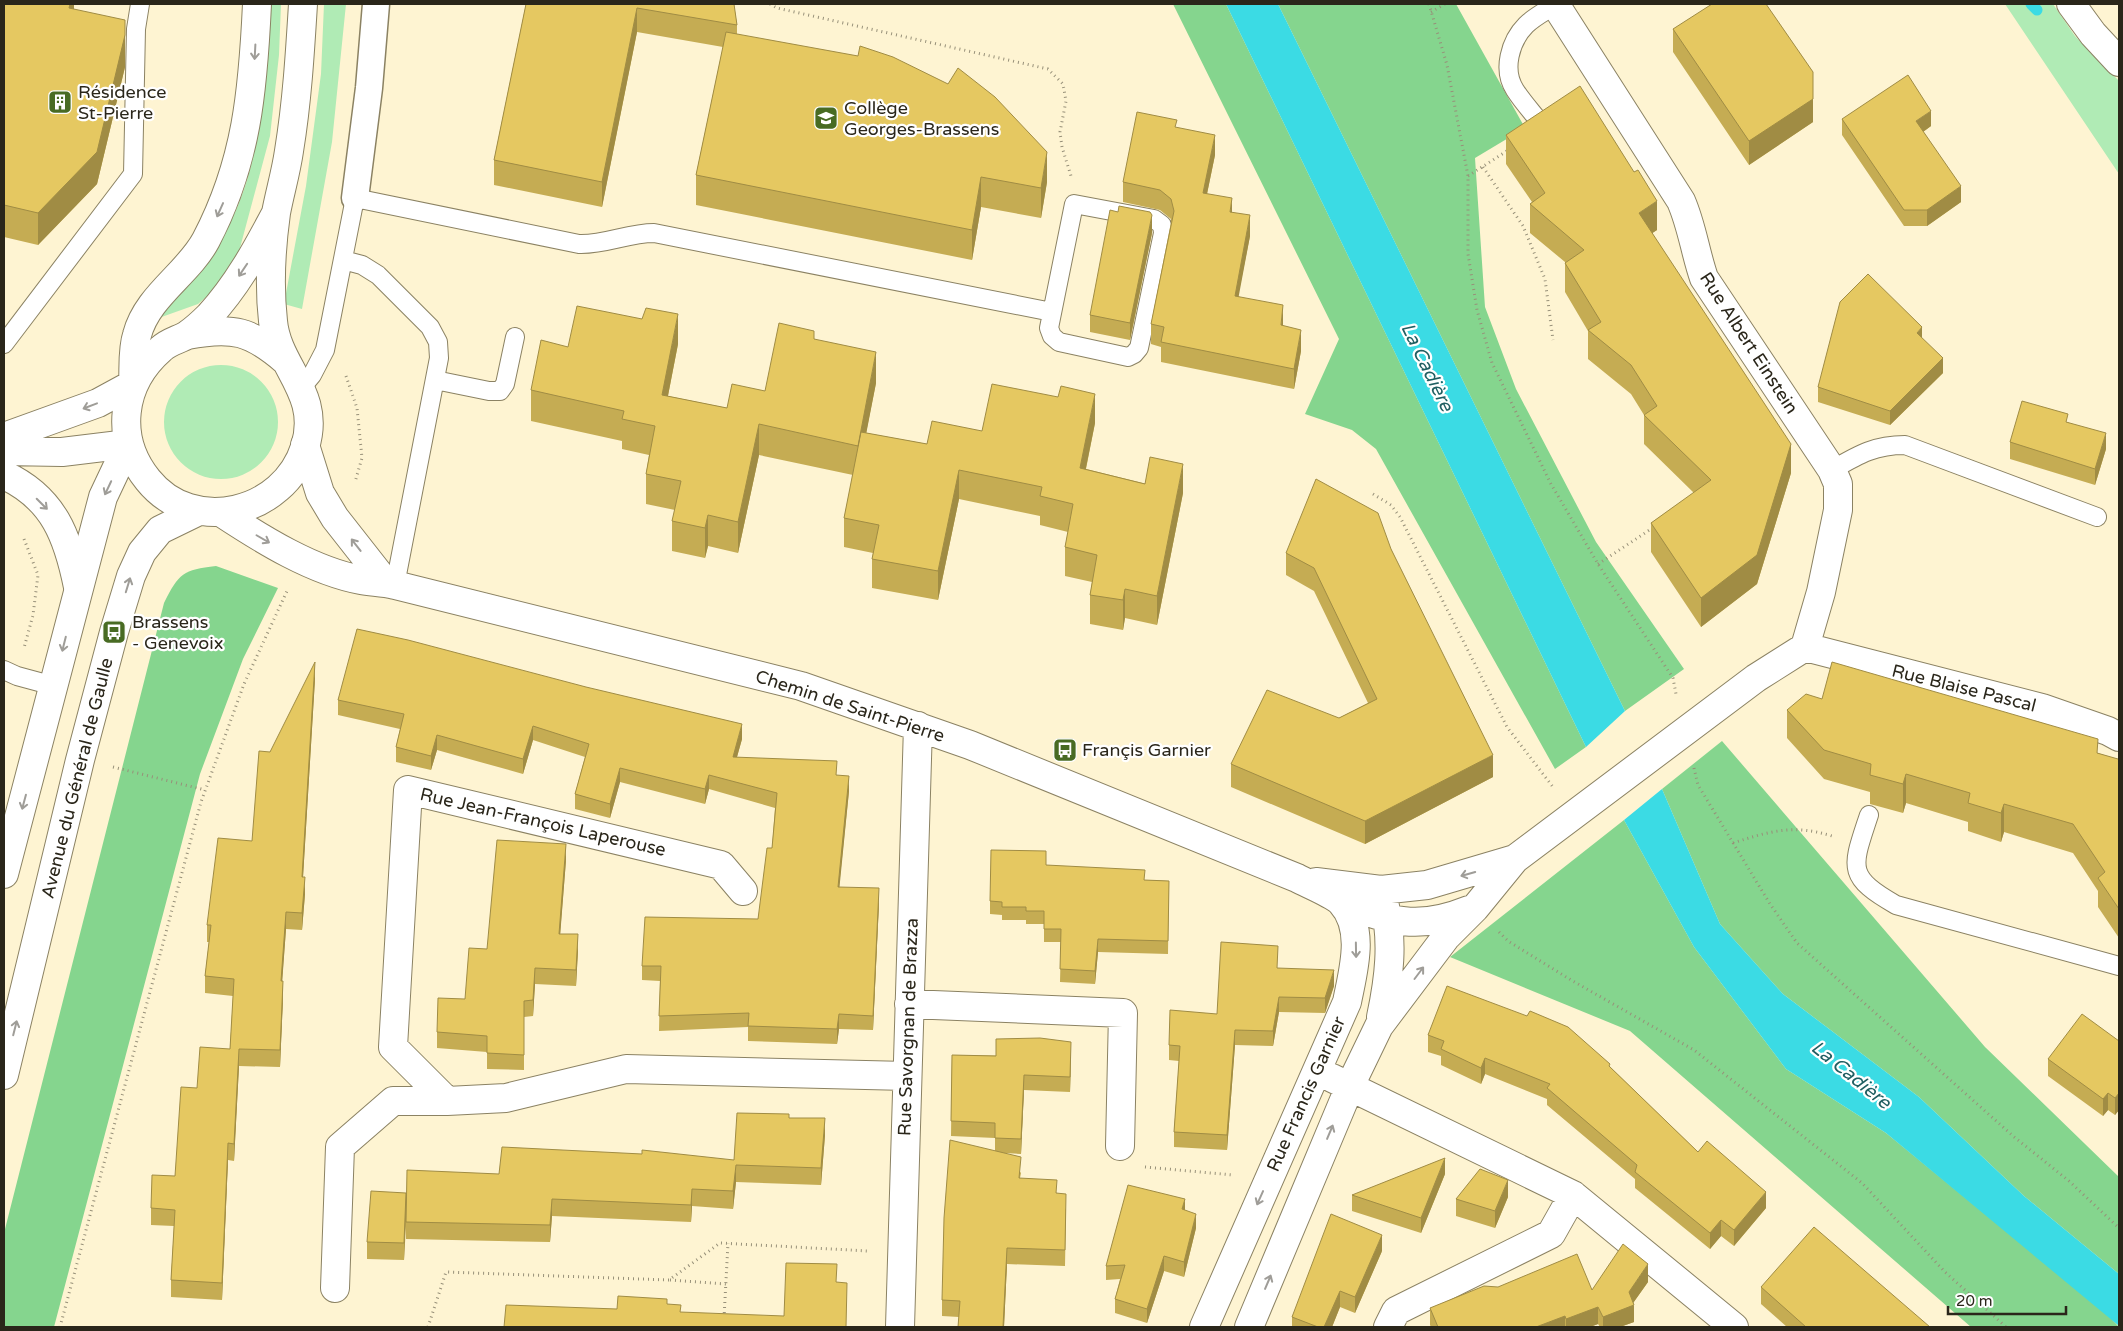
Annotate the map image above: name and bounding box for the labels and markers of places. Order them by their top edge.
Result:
place label: Résidence St-Pierre [78,81,166,124]
building icon: Résidence St-Pierre [47,89,73,115]
place label: Collège Georges-Brassens [844,97,999,140]
school or university icon: Collège Georges-Brassens [813,105,839,131]
place label: Brassens - Genevoix [132,611,223,654]
bus stop icon: Brassens - Genevoix [101,619,127,645]
bus stop icon: Françis Garnier [1052,737,1078,763]
place label: Françis Garnier [1082,739,1211,761]

